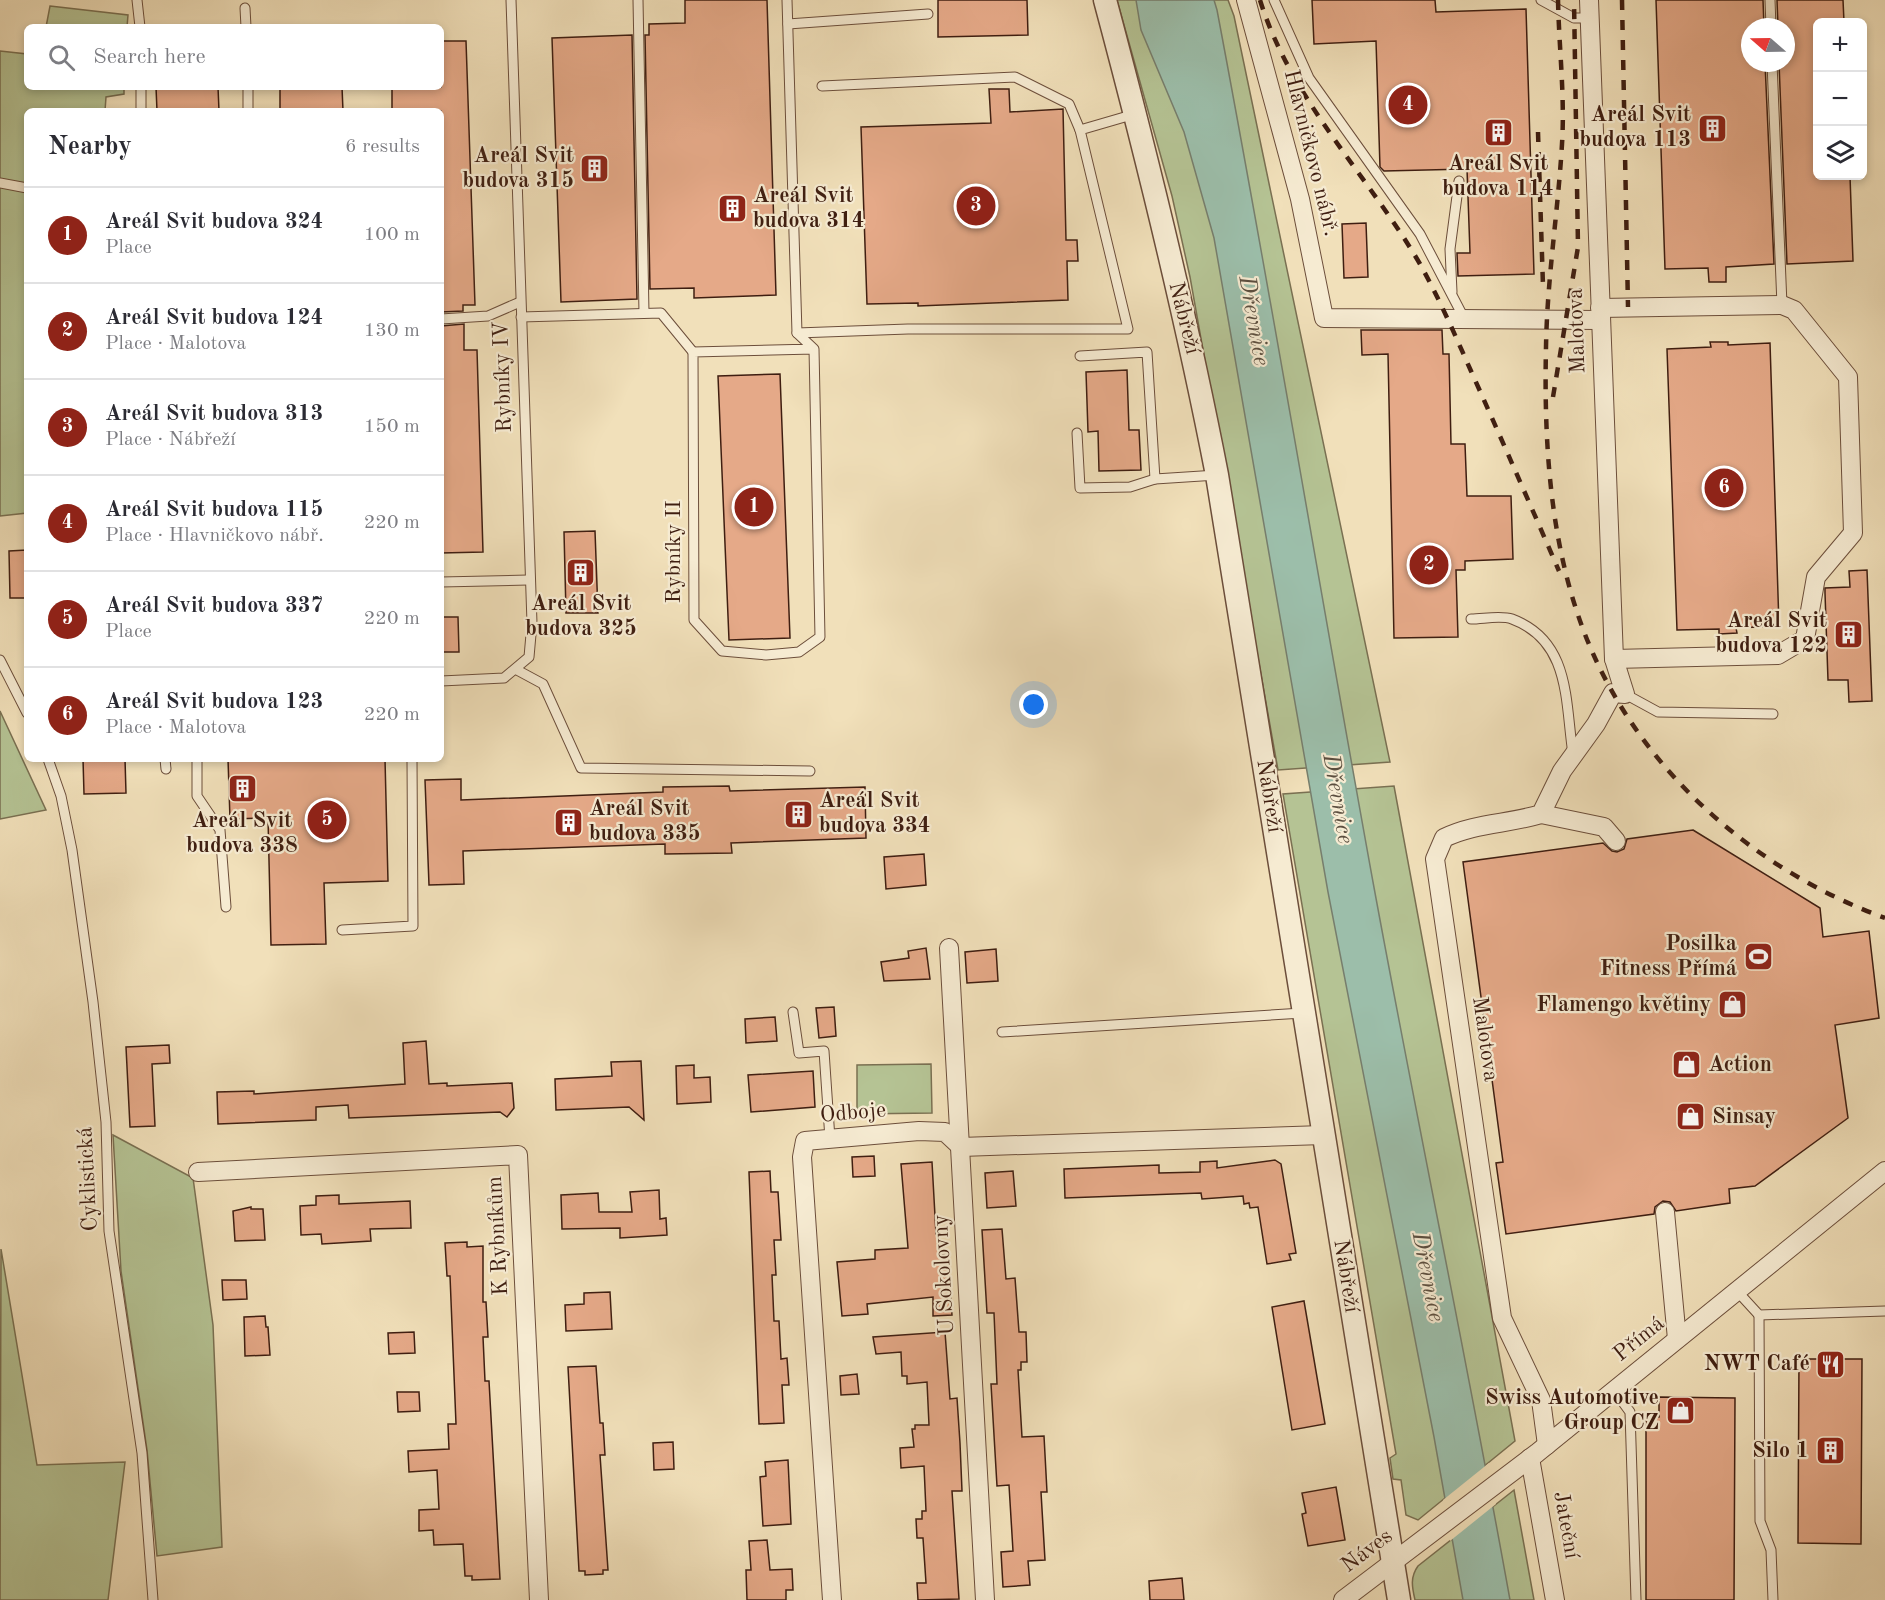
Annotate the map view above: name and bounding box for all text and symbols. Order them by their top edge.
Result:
north arrow [1741,18,1795,72]
map controls [1813,18,1867,180]
button: + [1813,18,1867,72]
search box [24,24,444,90]
icon: search [45,41,78,74]
text: Search here [93,46,206,68]
street label: Hlavničkovo nábř. [1280,67,1342,239]
button: − [1813,72,1867,126]
pin: 4 [1388,82,1428,128]
place label: Areál Svit budova 113 [1579,104,1691,151]
building icon: Areál Svit budova 113 [1696,112,1728,144]
building icon: Areál Svit budova 114 [1482,116,1514,148]
button: layers [1813,126,1867,180]
text: Nearby [48,134,132,160]
text: 6 results [345,137,420,157]
place label: Areál Svit budova 315 [462,145,574,192]
building icon: Areál Svit budova 315 [579,153,611,185]
place label: Areál Svit budova 114 [1442,153,1554,200]
pin: 3 [956,184,996,228]
place label: Areál Svit budova 314 [753,185,865,232]
building icon: Areál Svit budova 314 [716,193,748,225]
text: Areál Svit budova 324 [105,211,323,233]
text: 1 [62,225,73,245]
text: 100 m [364,225,420,245]
text: Place [105,238,152,258]
water label: Dřevnice [1233,273,1273,368]
street label: Nábřeží [1164,280,1204,358]
street label: Malotova [1565,288,1589,374]
text: Areál Svit budova 124 [105,307,323,329]
text: 2 [62,321,73,341]
text: 130 m [364,321,420,341]
street label: Rybníky IV [490,321,516,433]
text: Place · Malotova [105,334,246,354]
text: Areál Svit budova 313 [105,403,323,425]
text: 3 [62,417,73,437]
text: 150 m [364,417,420,437]
text: Place · Nábřeží [105,430,236,450]
pin: 6 [1704,466,1744,510]
pin: 1 [734,484,774,530]
text: Areál Svit budova 115 [105,499,323,521]
street label: Rybníky II [663,500,685,604]
text: 4 [62,513,73,533]
text: 220 m [364,513,420,533]
text: Place · Hlavničkovo nábř. [105,526,324,546]
pin: 2 [1410,542,1448,588]
building icon: Areál Svit budova 325 [565,556,597,588]
place label: Areál Svit budova 325 [525,593,637,640]
text: Areál Svit budova 337 [105,595,323,617]
text: 5 [62,609,73,629]
text: 220 m [364,609,420,629]
place label: Areál Svit budova 122 [1715,610,1827,657]
building icon: Areál Svit budova 122 [1832,618,1864,650]
text: Place [105,622,152,642]
your location [1019,690,1048,719]
text: Areál Svit budova 123 [105,691,323,713]
text: 6 [62,705,73,725]
text: 220 m [364,705,420,725]
text: Place · Malotova [105,718,246,738]
water label: Dřevnice [1317,751,1357,846]
street label: Nábřeží [1252,758,1286,835]
building icon: Areál Svit budova 338 [226,773,258,805]
place label: Areál Svit budova 334 [819,790,931,837]
pin: 5 [308,798,346,842]
place label: Areál Svit budova 335 [589,798,701,845]
building icon: Areál Svit budova 334 [782,798,814,830]
building icon: Areál Svit budova 335 [552,806,584,838]
place label: Areál Svit budova 338 [186,810,298,857]
place label: Posilka Fitness Přímá [1600,933,1737,980]
sports icon: Posilka Fitness Přímá [1742,941,1774,973]
shop icon: Flamengo květiny [1716,989,1748,1021]
place label: Flamengo květiny [1536,994,1711,1016]
street label: Malotova [1468,995,1502,1083]
shop icon: Action [1671,1049,1703,1081]
place label: Action [1708,1054,1772,1076]
street label: Odboje [819,1099,887,1127]
shop icon: Sinsay [1675,1101,1707,1133]
place label: Sinsay [1712,1106,1776,1128]
street label: Cyklistická [74,1126,102,1232]
street label: K Rybníkům [484,1176,512,1296]
street label: U Sokolovny [930,1213,958,1336]
water label: Dřevnice [1406,1229,1448,1324]
street label: Nábřeží [1329,1238,1363,1315]
street label: Přímá [1609,1312,1669,1366]
restaurant icon: NWT Café [1815,1348,1847,1380]
place label: NWT Café [1704,1353,1810,1375]
place label: Swiss Automotive Group CZ [1485,1387,1659,1434]
shop icon: Swiss Automotive Group CZ [1664,1395,1696,1427]
building icon: Silo 1 [1814,1435,1846,1467]
place label: Silo 1 [1752,1440,1809,1462]
street label: Jateční [1549,1490,1583,1561]
street label: Náves [1337,1525,1397,1577]

